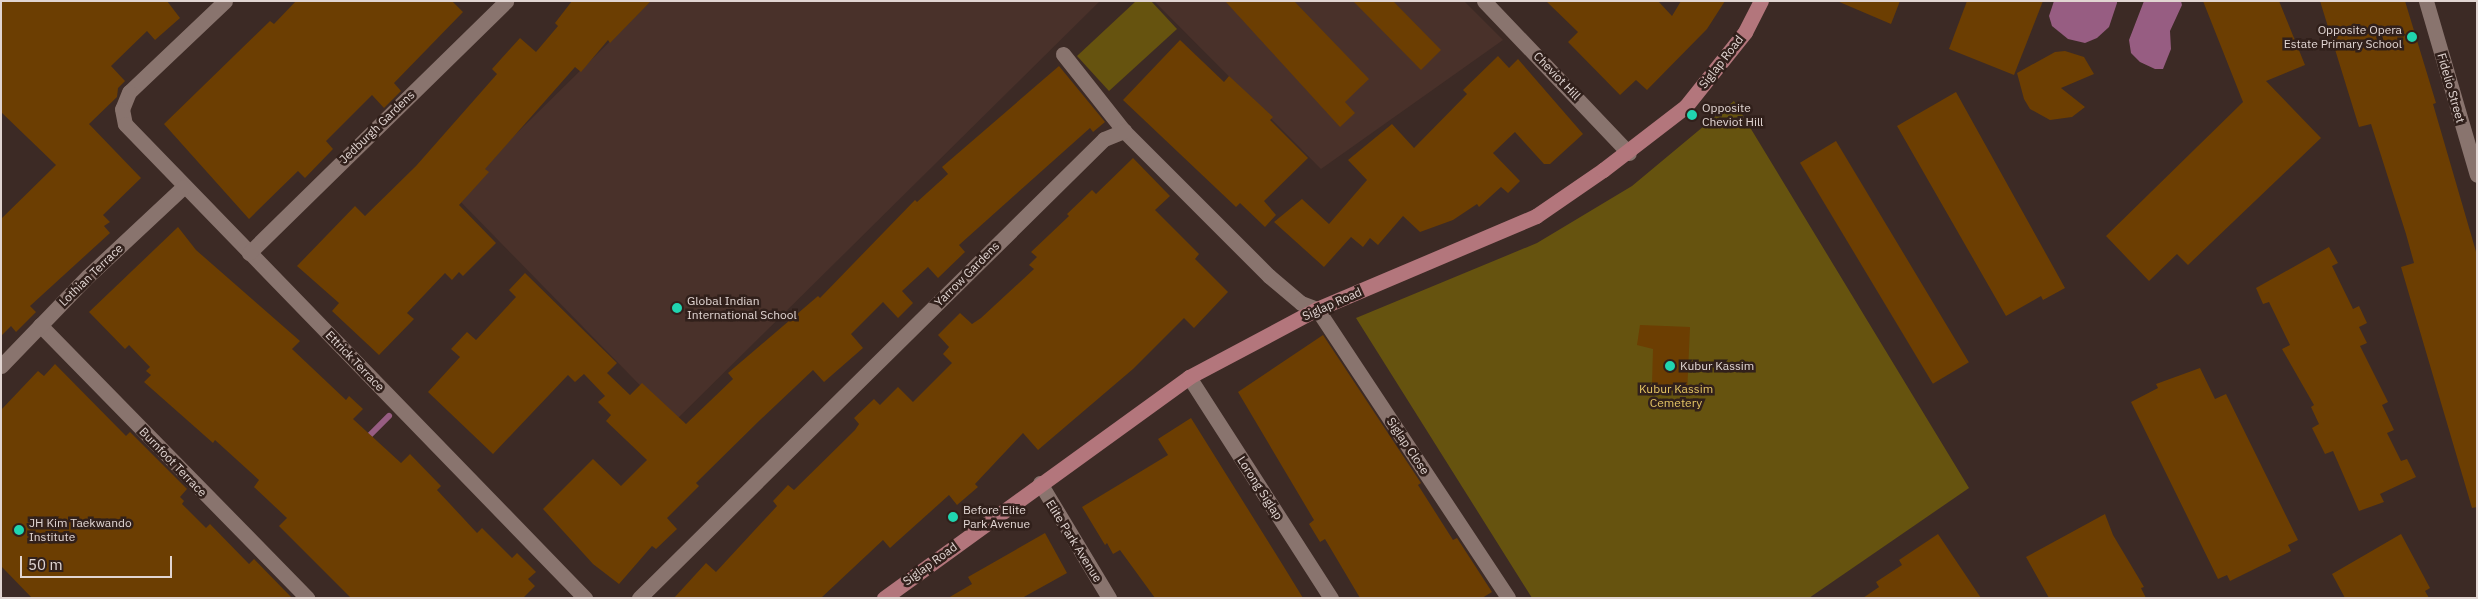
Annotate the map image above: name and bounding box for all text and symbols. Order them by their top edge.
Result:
place label: Opposite Opera Estate Primary School [2284,23,2402,51]
marker: Opposite Opera Estate Primary School [2406,31,2418,43]
street label: Siglap Road [1696,33,1746,91]
street label: Cheviot Hill [1531,49,1583,103]
street label: Fidelio Street [2434,51,2468,125]
street label: Jedburgh Gardens [336,87,418,167]
place label: Opposite Cheviot Hill [1702,101,1763,129]
marker: Opposite Cheviot Hill [1686,109,1698,121]
street label: Yarrow Gardens [932,239,1002,309]
street label: Lothian Terrace [56,241,126,309]
street label: Siglap Road [1300,285,1364,323]
place label: Global Indian International School [687,294,797,322]
marker: Global Indian International School [671,302,683,314]
street label: Ettrick Terrace [323,328,387,394]
place label: Kubur Kassim [1680,359,1754,373]
marker: Kubur Kassim [1664,360,1676,372]
park label: Kubur Kassim Cemetery [1639,382,1713,410]
street label: Siglap Close [1384,415,1432,477]
street label: Burnfoot Terrace [136,424,210,500]
street label: Lorong Siglap [1234,454,1286,522]
street label: Elite Park Avenue [1043,497,1105,585]
place label: Before Elite Park Avenue [963,503,1030,531]
marker: Before Elite Park Avenue [947,511,959,523]
place label: JH Kim Taekwando Institute [29,516,132,544]
marker: JH Kim Taekwando Institute [13,524,25,536]
street label: Siglap Road [900,540,960,588]
scale bar [22,546,175,578]
text: 50 m [28,555,63,574]

